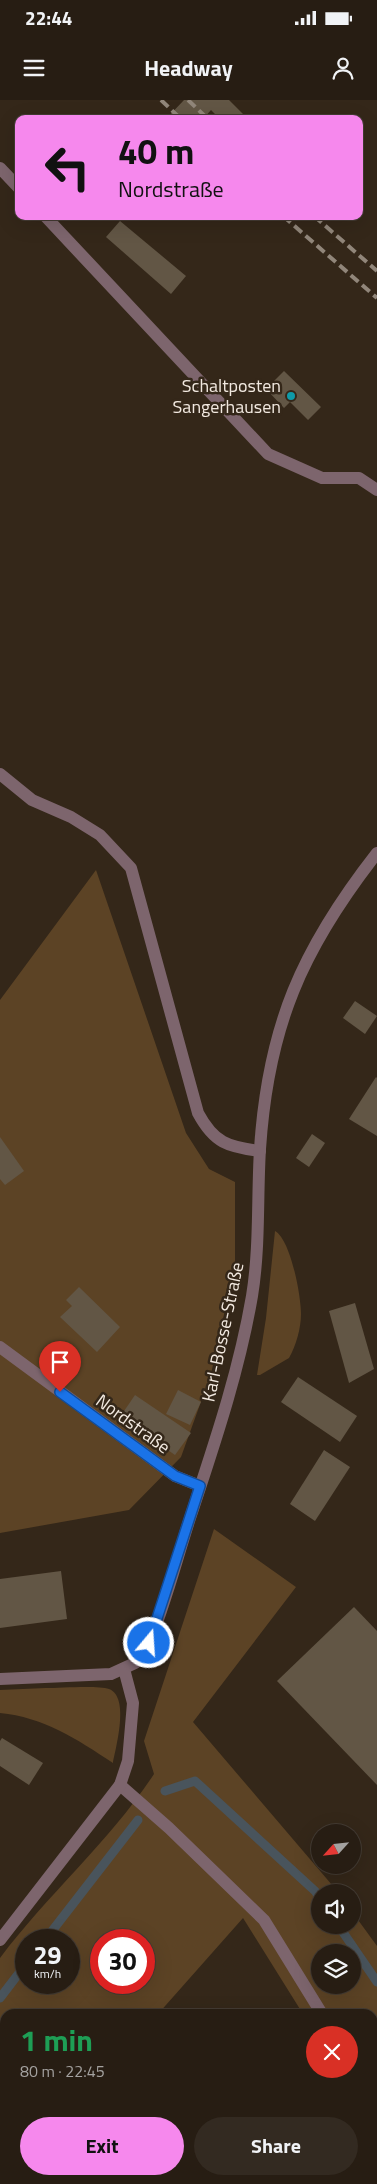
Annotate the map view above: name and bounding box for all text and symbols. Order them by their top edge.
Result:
text: 22:44 [25,3,72,32]
text: Headway [144,51,233,85]
icon: menu [20,54,48,82]
icon: person [329,54,357,82]
text: 40 m [118,124,194,178]
icon: left [35,135,100,200]
text: Nordstraße [118,172,224,206]
place label: Schaltposten Sangerhausen [173,372,281,420]
marker: Schaltposten Sangerhausen [285,390,297,402]
street label: Karl-Bosse-Straße [195,1260,250,1404]
pin [39,1341,81,1392]
icon: arrive [46,1348,74,1376]
street label: Nordstraße [90,1387,176,1460]
position arrow [122,1616,174,1668]
north arrow [311,1824,361,1874]
map controls [311,1824,361,1994]
button: sound [311,1884,361,1934]
speed limit sign: 30 [90,1929,155,1994]
text: 29 [33,1936,62,1974]
button: layers [311,1944,361,1994]
text: km/h [34,1964,61,1983]
text: 1 min [20,2017,93,2063]
button: close [306,2026,358,2078]
text: 80 m · 22:45 [20,2059,105,2083]
button: Exit [20,2117,184,2175]
button: Share [194,2117,358,2175]

